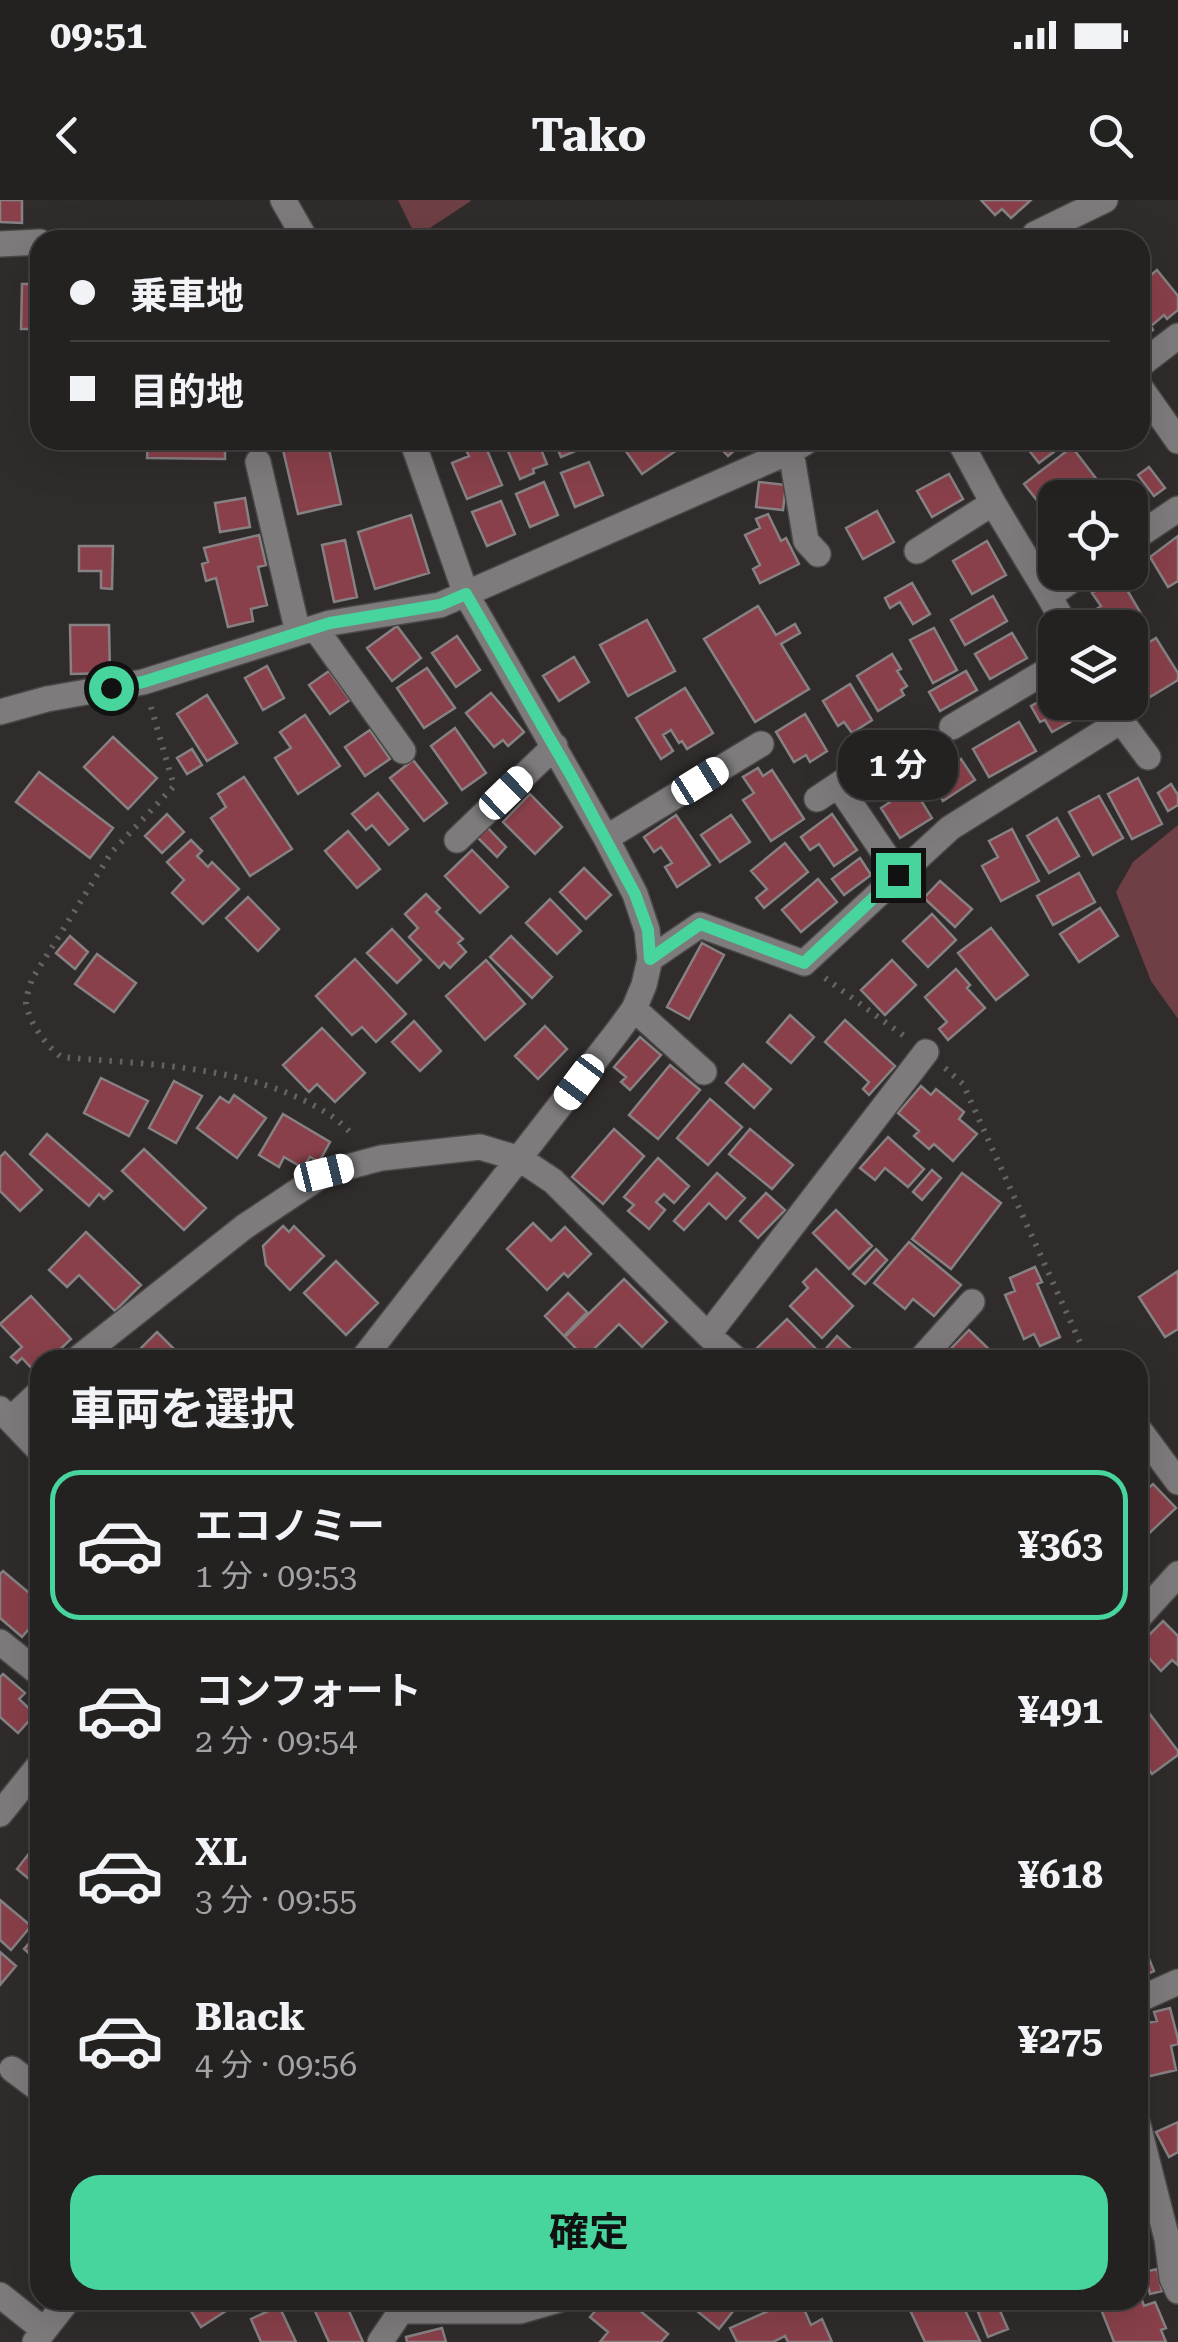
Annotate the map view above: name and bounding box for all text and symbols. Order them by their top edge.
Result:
text: 09:51 [50,13,147,57]
icon: back [40,108,95,163]
icon: search [1083,108,1138,163]
text: Tako [531,109,647,162]
text: 乗車地 [130,274,244,318]
text: 目的地 [130,370,244,414]
map controls [1038,480,1148,720]
button: locate [1038,480,1148,590]
button: layers [1038,610,1148,720]
route start [89,666,134,711]
callout: 1 分 [838,730,958,800]
text: 1 分 [869,746,927,784]
car [667,752,733,810]
car [474,761,538,825]
route end [876,853,921,898]
car [549,1049,609,1115]
car [291,1151,357,1195]
text: 車両を選択 [70,1383,295,1436]
icon: car [75,1500,165,1590]
text: エコノミー [195,1504,385,1548]
text: ¥363 [1018,1523,1103,1567]
text: 1 分 · 09:53 [195,1557,357,1595]
icon: car [75,1665,165,1755]
text: コンフォート [195,1669,422,1713]
text: ¥491 [1018,1688,1103,1732]
text: 2 分 · 09:54 [195,1722,357,1760]
icon: car [75,1830,165,1920]
text: XL [195,1830,247,1874]
text: ¥618 [1018,1853,1103,1897]
text: 3 分 · 09:55 [195,1881,357,1919]
icon: car [75,1995,165,2085]
text: Black [195,1995,305,2039]
text: ¥275 [1018,2018,1103,2062]
text: 4 分 · 09:56 [195,2046,357,2084]
button: 確定 [70,2175,1108,2290]

